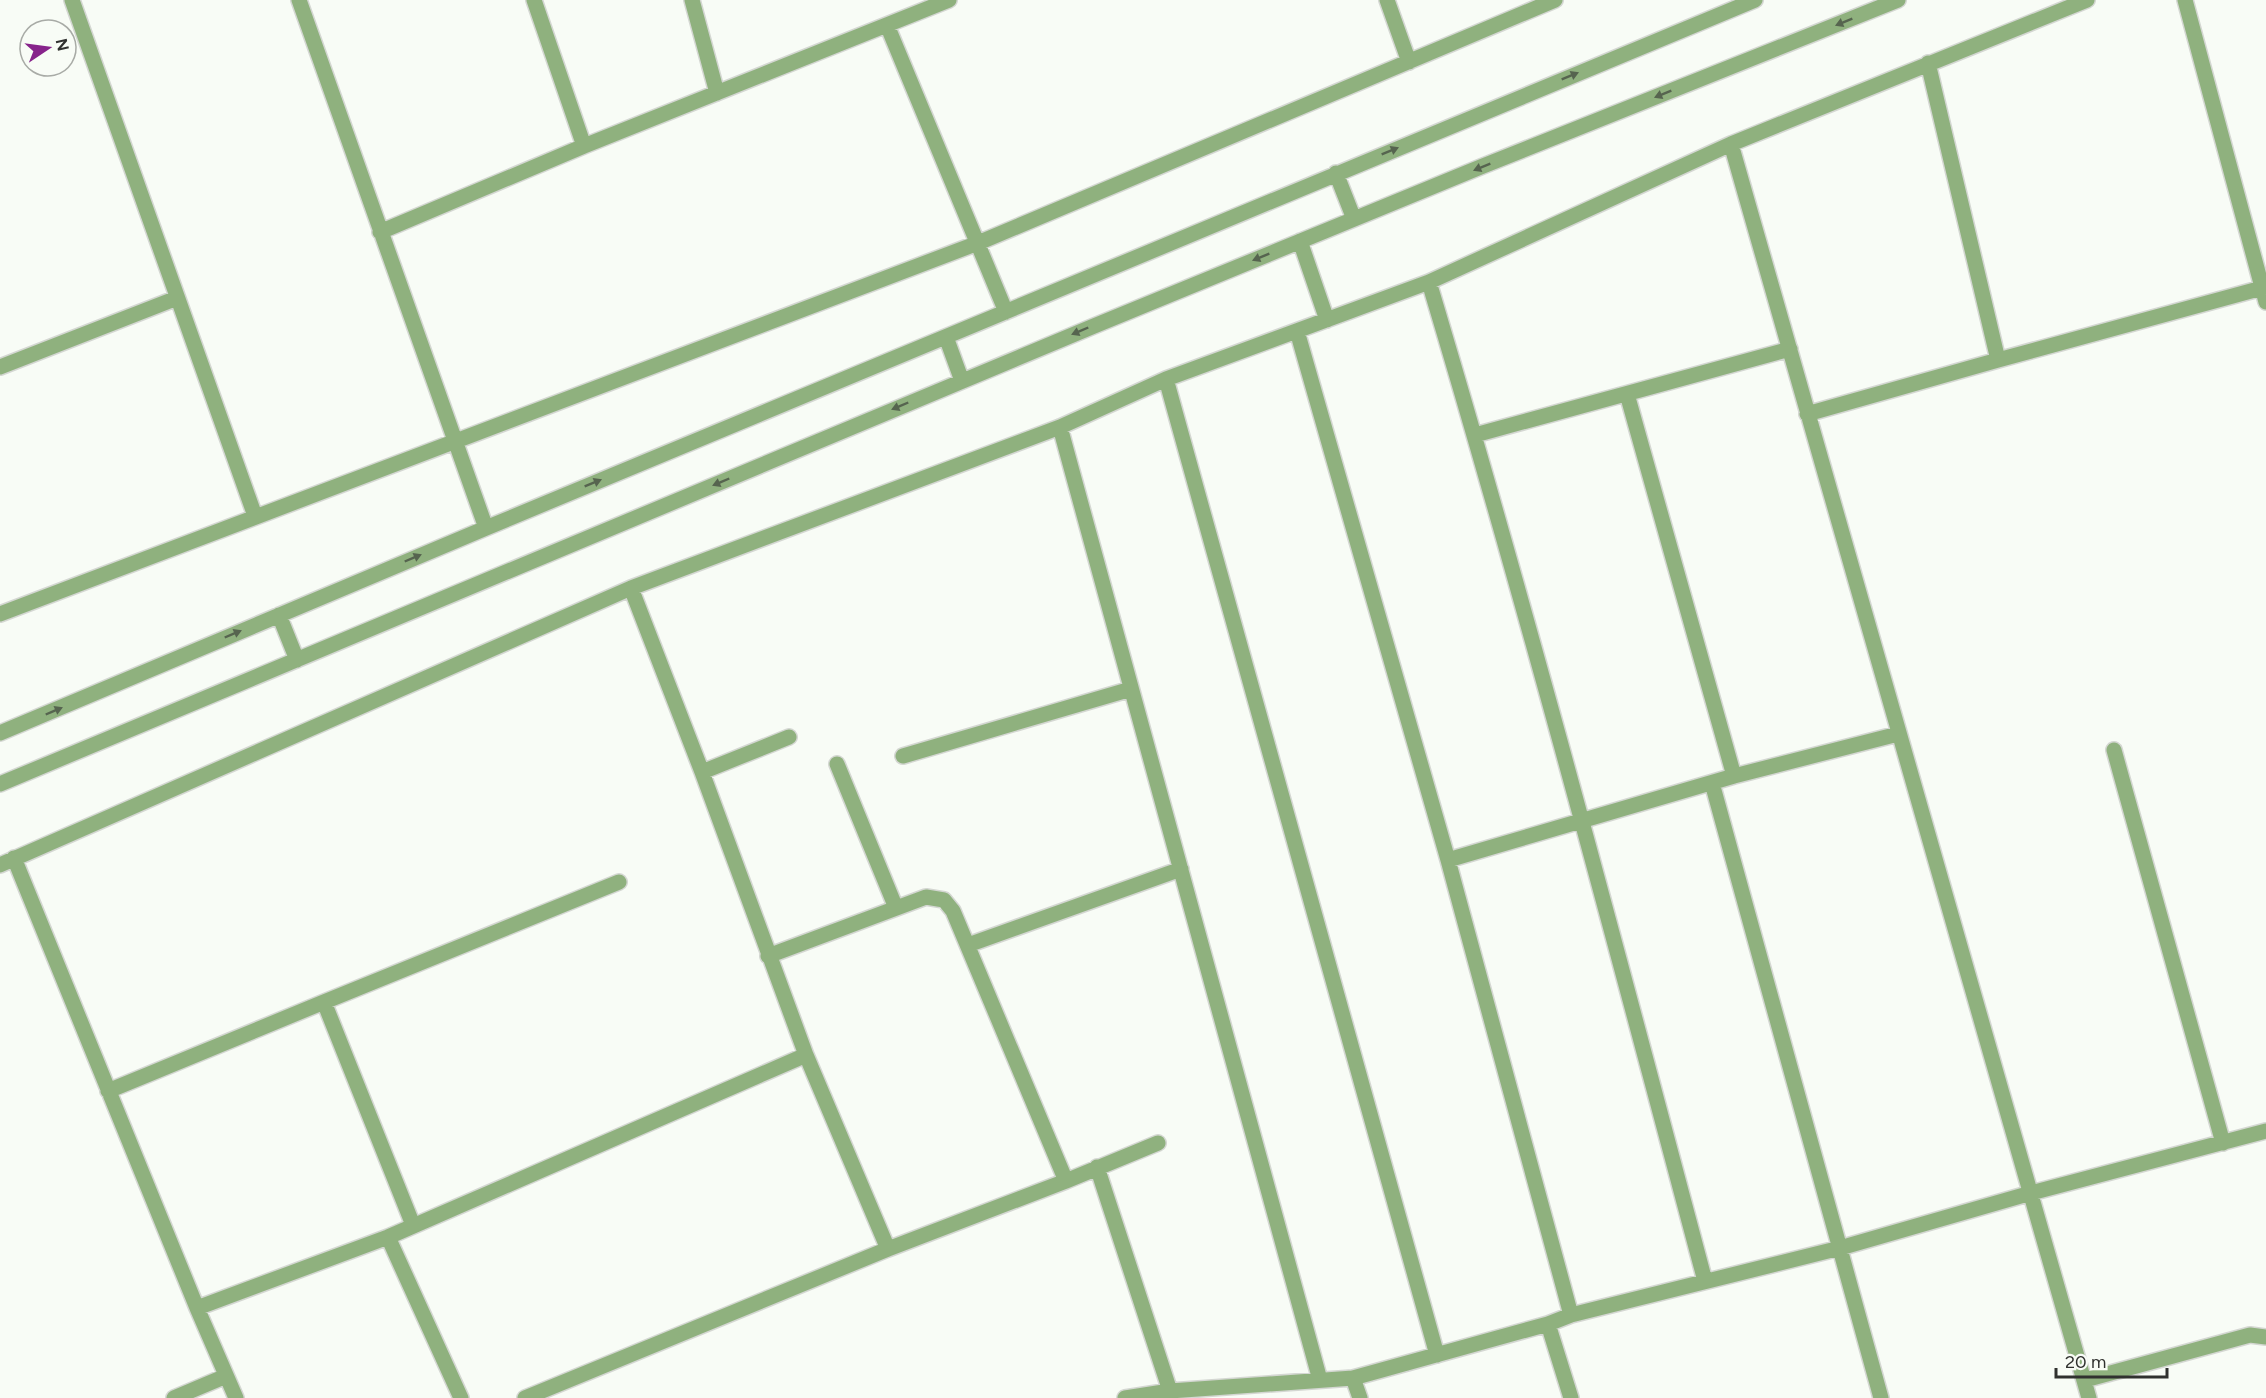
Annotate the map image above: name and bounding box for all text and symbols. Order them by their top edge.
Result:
one-way arrow [1834,17,1852,27]
north arrow [18,18,78,78]
text: N [51,37,73,53]
one-way arrow [1562,71,1580,81]
one-way arrow [1653,89,1671,99]
one-way arrow [1382,146,1400,156]
one-way arrow [1472,162,1490,172]
one-way arrow [1251,252,1269,262]
one-way arrow [1071,326,1089,336]
one-way arrow [891,401,909,411]
one-way arrow [712,477,729,486]
one-way arrow [584,478,602,487]
one-way arrow [404,553,422,562]
one-way arrow [225,629,243,639]
one-way arrow [45,706,62,715]
scale bar [2056,1341,2167,1379]
text: 20 m [2065,1351,2106,1373]

